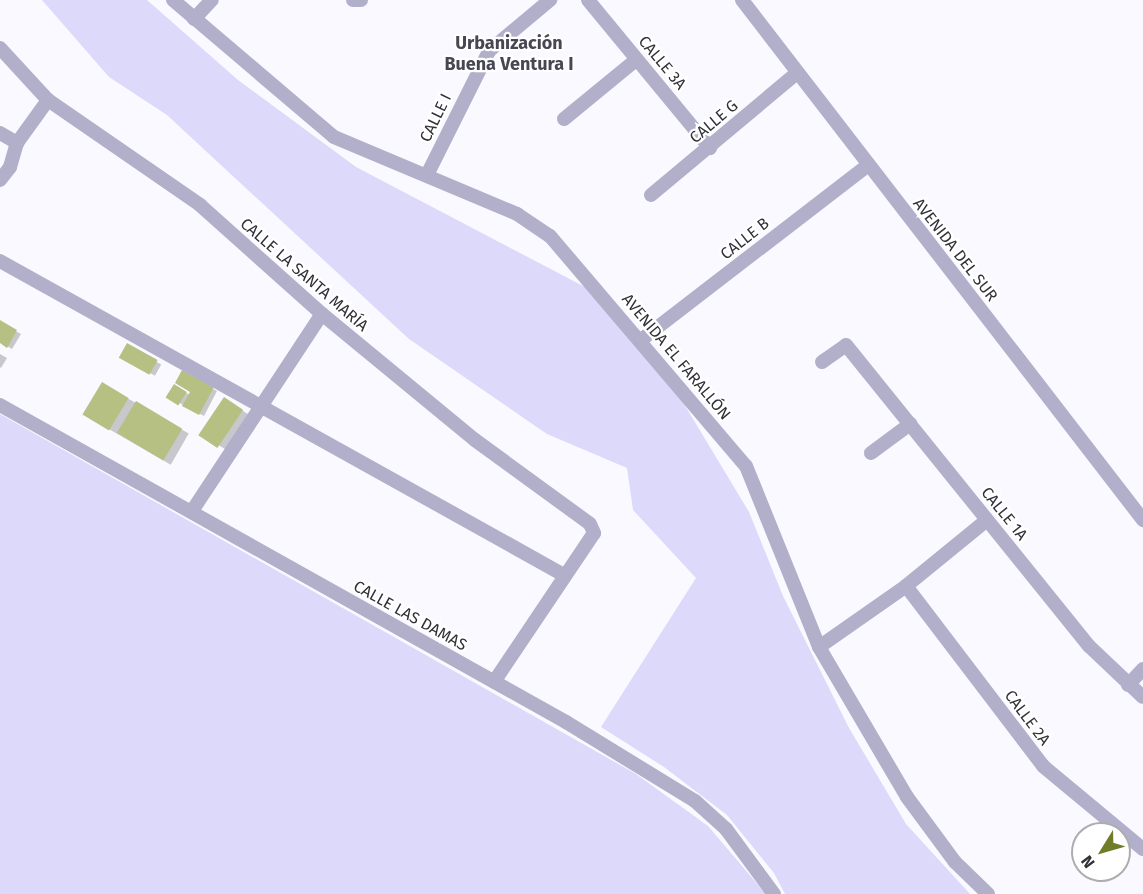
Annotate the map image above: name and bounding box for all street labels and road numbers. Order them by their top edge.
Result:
street label: CALLE 3A [634,32,690,94]
street label: CALLE I [416,91,456,145]
street label: CALLE G [686,96,742,148]
street label: AVENIDA DEL SUR [909,195,1001,305]
street label: CALLE LA SANTA MARÍA [236,214,372,336]
street label: CALLE B [717,214,773,264]
street label: AVENIDA EL FARALLÓN [618,290,734,424]
street label: CALLE 1A [977,483,1031,545]
street label: CALLE LAS DAMAS [350,577,470,655]
street label: CALLE 2A [1000,687,1054,749]

